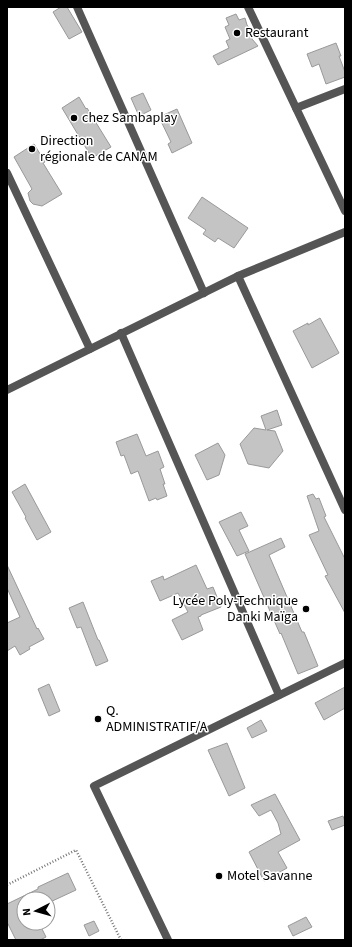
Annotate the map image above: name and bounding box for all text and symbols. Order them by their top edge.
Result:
place label: Restaurant [245,23,309,43]
marker: Restaurant [232,28,242,38]
place label: chez Sambaplay [82,108,178,128]
marker: chez Sambaplay [69,113,79,123]
place label: Direction régionale de CANAM [40,131,158,167]
marker: Direction régionale de CANAM [27,144,37,154]
place label: Lycée Poly-Technique Danki Maïga [173,591,298,627]
marker: Lycée Poly-Technique Danki Maïga [301,604,311,614]
place label: Q. ADMINISTRATIF/A [106,701,208,737]
marker: Q. ADMINISTRATIF/A [93,714,103,724]
place label: Motel Savanne [227,866,313,886]
marker: Motel Savanne [214,871,224,881]
north arrow [16,891,56,931]
text: N [19,908,34,916]

